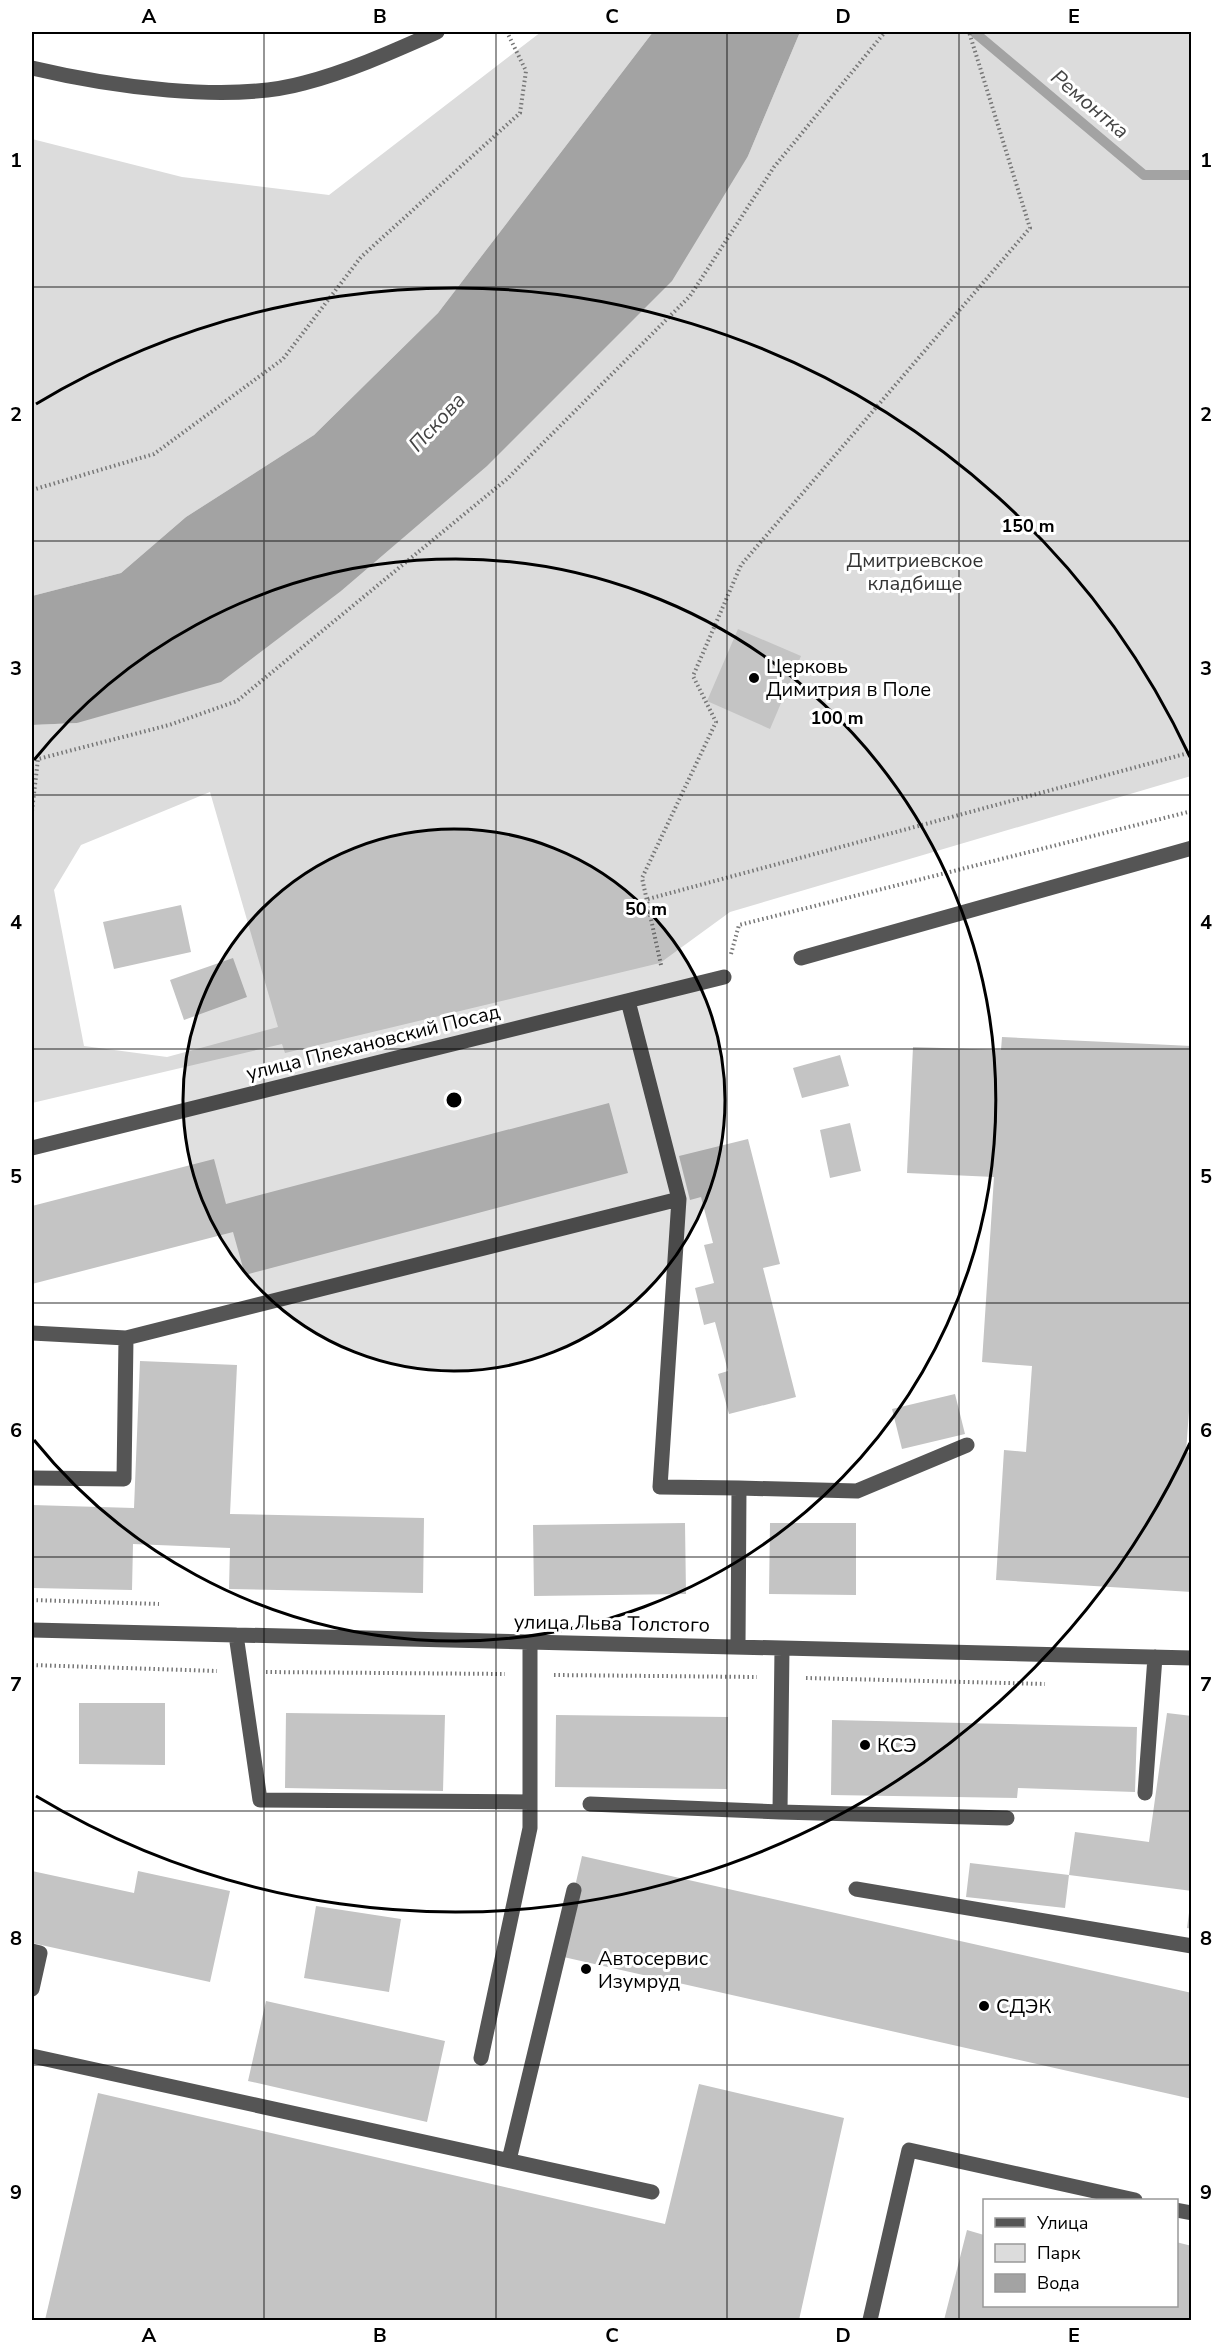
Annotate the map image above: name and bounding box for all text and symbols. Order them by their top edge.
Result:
text: A [142,3,157,30]
text: B [373,3,387,30]
text: C [605,3,619,30]
text: D [835,3,851,30]
text: E [1068,3,1080,30]
water label: Ремонтка [1045,63,1135,145]
text: 1 [10,147,22,174]
text: 1 [1200,147,1212,174]
water label: Пскова [402,386,472,458]
text: 2 [10,401,22,428]
text: 2 [1200,401,1212,428]
text: 150 m [1001,514,1055,538]
park label: Дмитриевское кладбище [847,547,983,597]
place label: Церковь Димитрия в Поле [766,653,931,703]
text: 3 [10,655,22,682]
text: 3 [1200,655,1212,682]
marker: Церковь Димитрия в Поле [747,671,761,685]
text: 100 m [810,706,864,730]
text: 50 m [625,897,667,921]
text: 4 [10,909,22,936]
text: 4 [1200,909,1212,936]
street label: улица Плехановский Посад [243,998,503,1087]
centre of rings [444,1090,464,1110]
text: 5 [10,1163,22,1190]
text: 5 [1200,1163,1212,1190]
text: 6 [10,1417,22,1444]
text: 6 [1200,1417,1212,1444]
street label: улица Льва Толстого [514,1608,710,1639]
text: 7 [10,1671,22,1698]
text: 7 [1200,1671,1212,1698]
place label: КСЭ [877,1732,917,1759]
marker: КСЭ [858,1738,872,1752]
text: 8 [10,1925,22,1952]
text: 8 [1200,1925,1212,1952]
place label: Автосервис Изумруд [598,1945,708,1995]
marker: Автосервис Изумруд [579,1962,593,1976]
place label: СДЭК [996,1993,1051,2020]
marker: СДЭК [977,1999,991,2013]
text: 9 [10,2179,22,2206]
text: 9 [1200,2179,1212,2206]
legend [983,2199,1178,2307]
text: Улица [1036,2211,1088,2235]
text: Парк [1037,2241,1081,2265]
text: Вода [1037,2271,1080,2295]
text: A [142,2322,157,2349]
text: B [373,2322,387,2349]
text: C [605,2322,619,2349]
text: D [835,2322,851,2349]
text: E [1068,2322,1080,2349]

